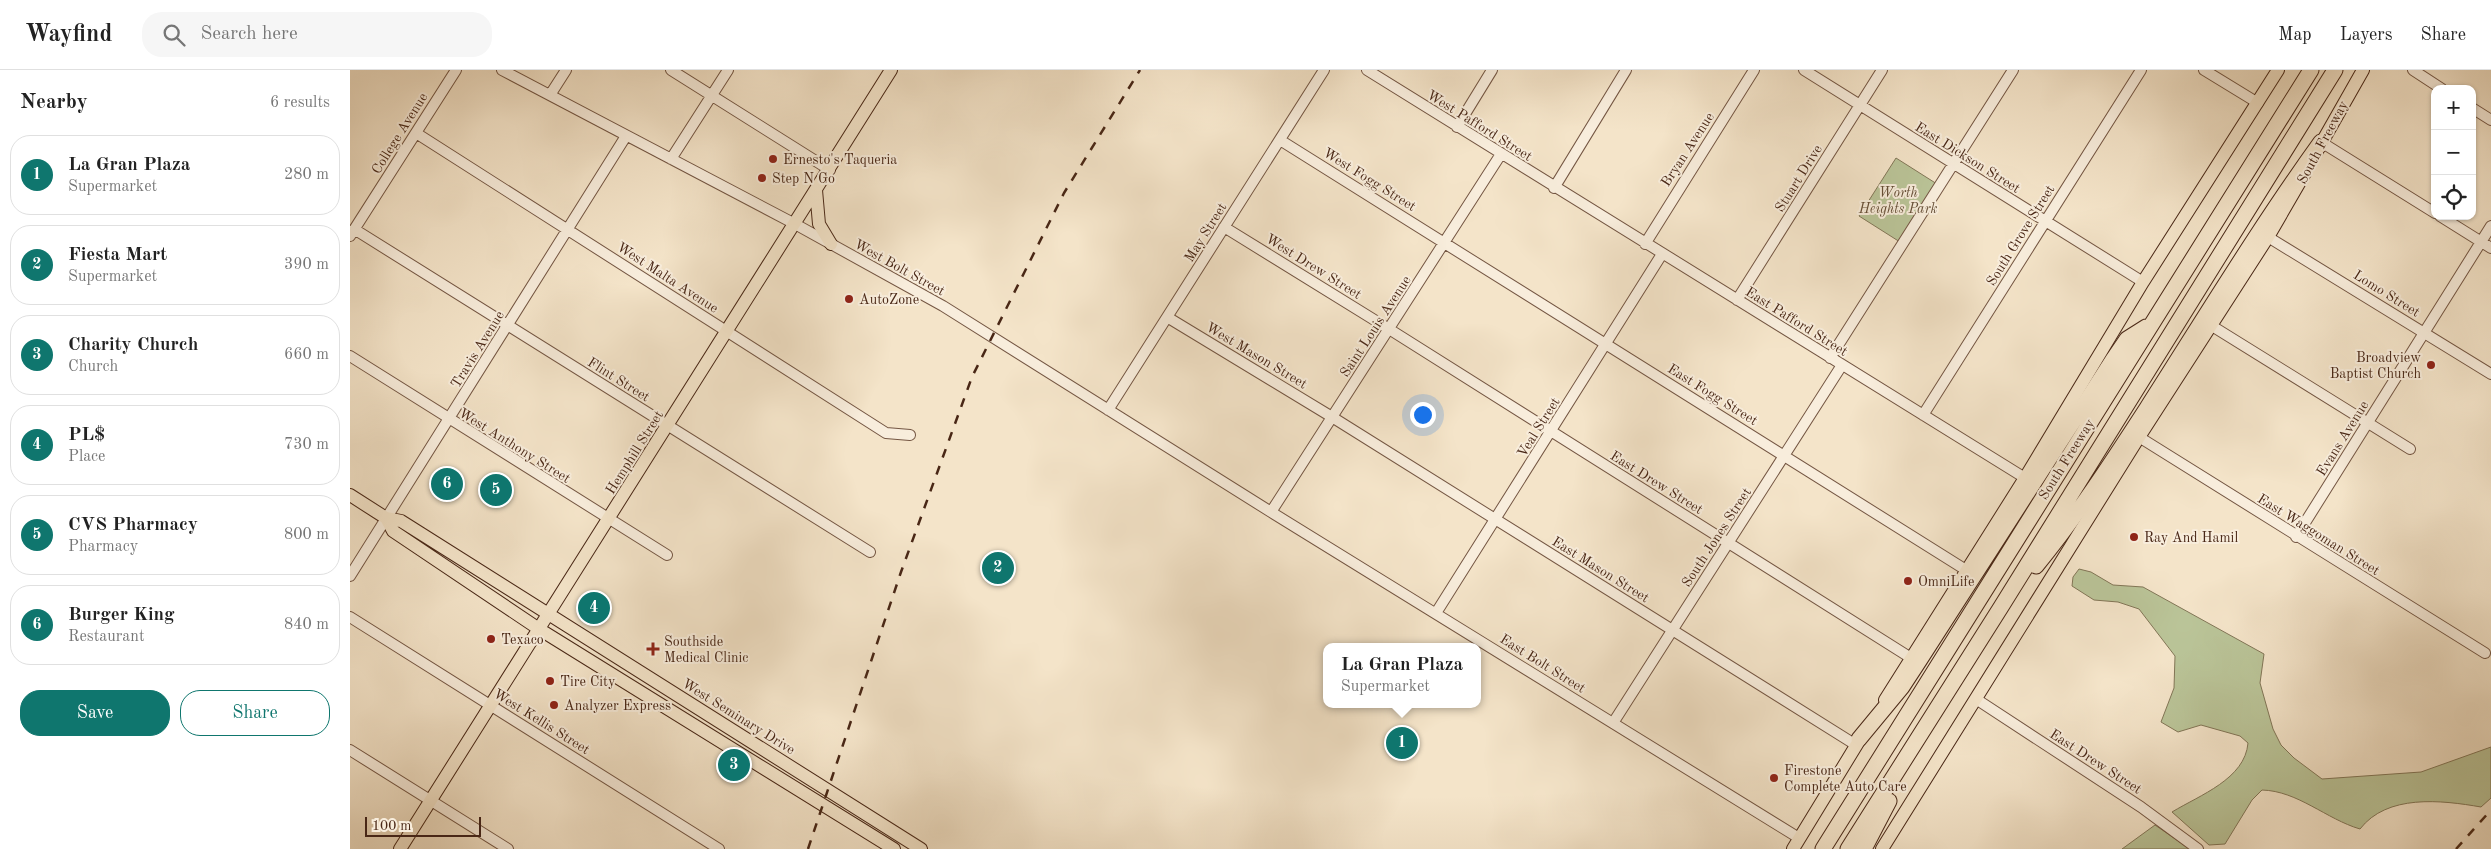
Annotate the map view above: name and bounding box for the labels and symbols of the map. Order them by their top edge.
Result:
street label: West Pafford Street [1424,88,1535,164]
street label: College Avenue [369,91,430,177]
street label: South Freeway [2295,98,2351,186]
street label: Bryan Avenue [1659,110,1717,189]
street label: East Dickson Street [1912,120,2023,196]
street label: Stuart Drive [1773,143,1825,215]
street label: West Fogg Street [1321,146,1418,214]
marker: Ernesto's Taqueria [767,153,779,165]
place label: Ernesto's Taqueria [783,153,897,167]
marker: Step N Go [756,172,768,184]
place label: Step N Go [772,172,835,186]
street label: South Grove Street [1984,183,2058,288]
park label: Worth Heights Park [1858,186,1937,217]
street label: May Street [1182,200,1230,265]
street label: West Drew Street [1263,232,1364,302]
street label: West Bolt Street [852,237,947,299]
street label: West Malta Avenue [614,240,721,316]
street label: Lomo Street [2351,268,2422,320]
street label: Saint Louis Avenue [1338,273,1414,380]
street label: East Pafford Street [1743,285,1850,359]
marker: AutoZone [843,293,855,305]
place label: AutoZone [859,293,919,307]
street label: Travis Avenue [449,309,507,391]
street label: West Mason Street [1204,320,1310,392]
place label: Broadview Baptist Church [2330,351,2421,381]
street label: Flint Street [585,355,652,405]
marker: Broadview Baptist Church [2425,359,2437,371]
street label: East Fogg Street [1665,362,1760,428]
street label: Veal Street [1515,395,1563,460]
street label: Evans Avenue [2314,399,2371,479]
your location [1410,402,1436,428]
street label: West Anthony Street [456,406,573,486]
street label: Hemphill Street [604,408,666,497]
street label: South Freeway [2036,416,2098,502]
street label: East Drew Street [1608,449,1705,517]
pin: 6 [431,465,463,503]
pin: 5 [480,471,512,509]
street label: South Jones Street [1680,485,1754,590]
street label: East Waggoman Street [2255,492,2382,578]
marker: Ray And Hamil [2128,531,2140,543]
place label: Ray And Hamil [2144,531,2238,545]
street label: East Mason Street [1549,534,1652,605]
pin: 2 [982,549,1014,587]
marker: OmniLife [1902,575,1914,587]
place label: OmniLife [1918,575,1974,589]
pin: 4 [578,589,610,627]
street label: East Bolt Street [1497,632,1588,696]
marker: Texaco [485,633,497,645]
place label: Texaco [501,633,544,647]
place label: Southside Medical Clinic [664,635,748,665]
marker: Southside Medical Clinic [646,642,660,656]
marker: Tire City [544,675,556,687]
place label: Tire City [560,675,616,689]
street label: West Seminary Drive [680,676,797,757]
street label: West Kellis Street [491,687,592,757]
marker: Analyzer Express [548,699,560,711]
place label: Analyzer Express [564,699,671,713]
pin: 1 [1386,724,1418,762]
street label: East Drew Street [2047,727,2144,797]
pin: 3 [718,746,750,784]
place label: Firestone Complete Auto Care [1784,764,1907,794]
marker: Firestone Complete Auto Care [1768,772,1780,784]
scale bar [365,814,481,837]

